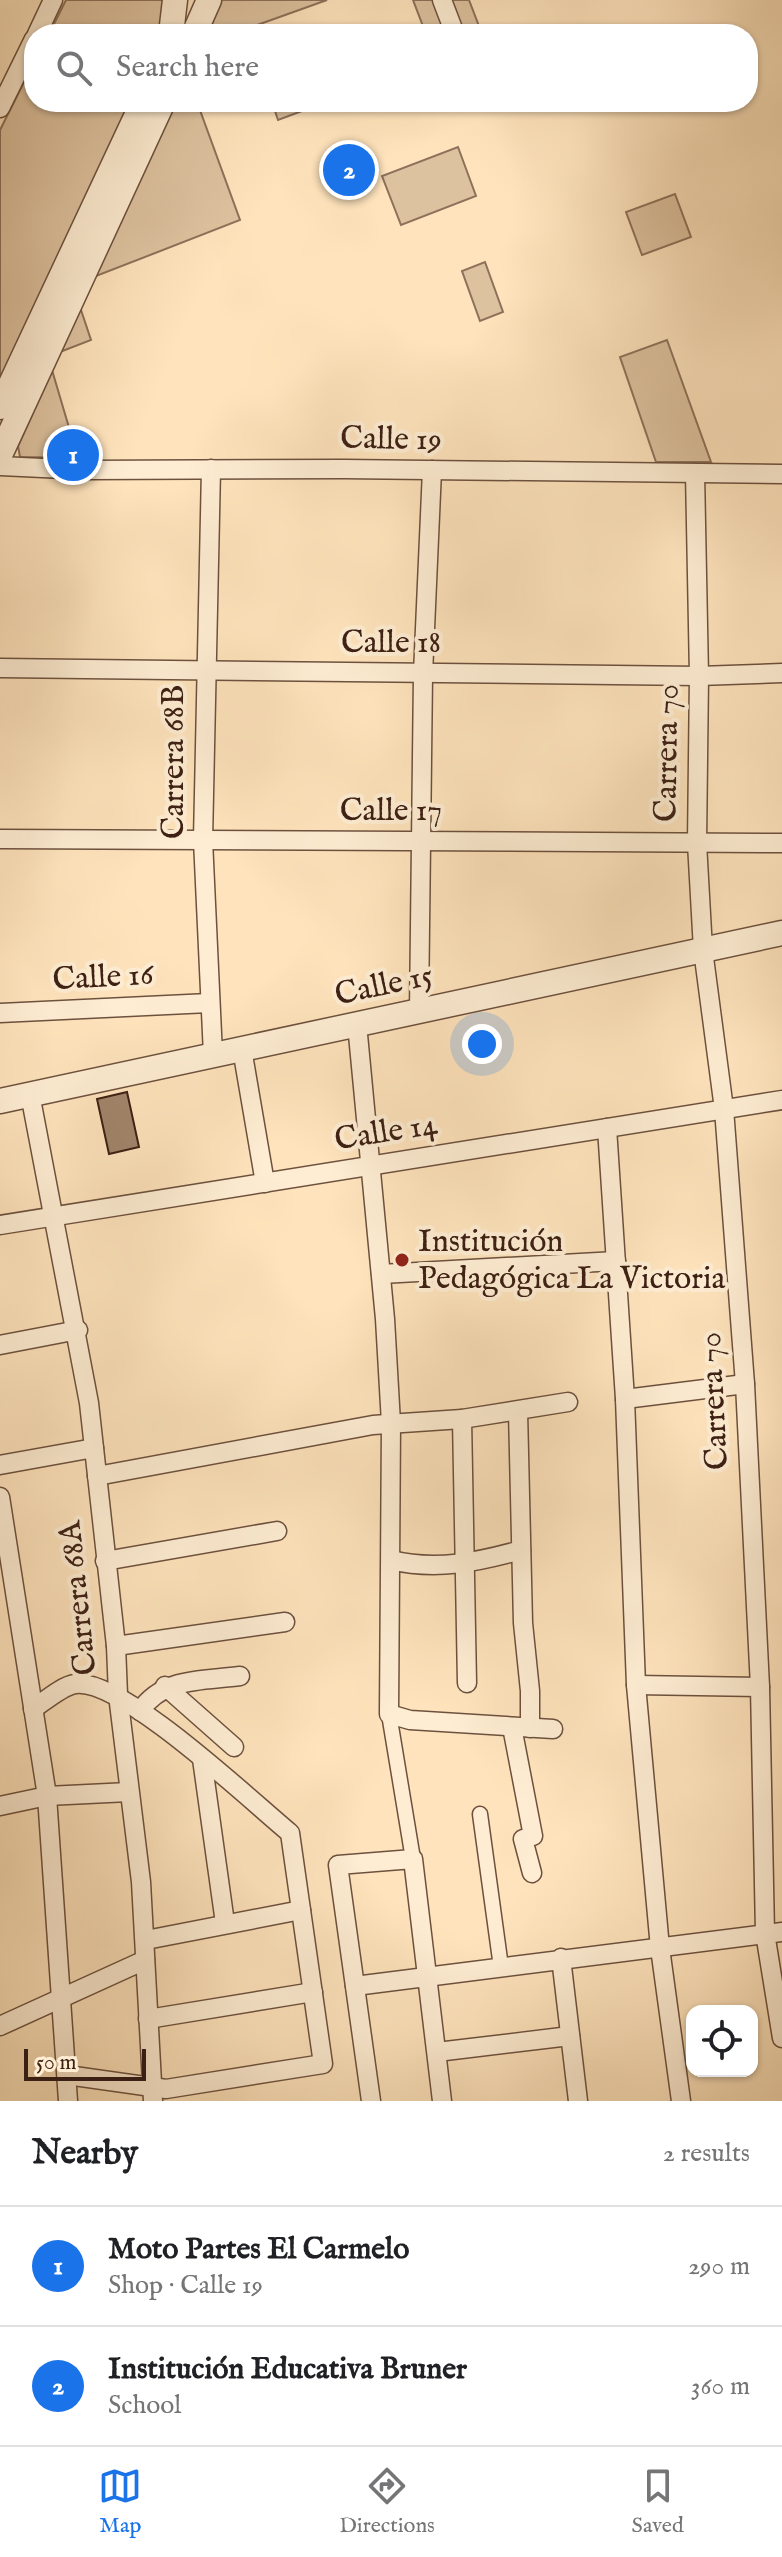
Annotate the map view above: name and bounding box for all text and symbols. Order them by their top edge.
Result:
search box [24,24,758,112]
icon: search [52,46,96,90]
text: Search here [116,49,259,87]
pin: 2 [323,140,375,200]
street label: Calle 19 [340,419,442,461]
pin: 1 [47,425,99,485]
street label: Calle 18 [341,623,441,664]
street label: Carrera 70 [646,684,690,822]
street label: Carrera 68B [154,685,195,839]
street label: Calle 17 [340,791,442,832]
street label: Calle 16 [51,955,155,1001]
street label: Calle 15 [331,956,437,1016]
your location [462,1024,502,1064]
street label: Calle 14 [332,1105,441,1161]
place label: Institución Pedagógica La Victoria [418,1222,726,1300]
marker: Institución Pedagógica La Victoria [393,1251,411,1269]
street label: Carrera 70 [691,1331,739,1471]
street label: Carrera 68A [50,1517,107,1677]
map controls [686,2005,758,2077]
button: locate [686,2005,758,2077]
scale bar [24,2045,146,2081]
text: 50 m [36,2049,77,2077]
text: Nearby [32,2132,138,2175]
text: 2 results [663,2137,750,2170]
text: Moto Partes El Carmelo [108,2231,409,2269]
text: 1 [53,2250,63,2283]
text: 290 m [688,2250,750,2283]
text: Shop · Calle 19 [108,2269,263,2302]
text: Institución Educativa Bruner [108,2351,467,2389]
text: 2 [52,2370,64,2403]
text: 360 m [691,2370,750,2403]
text: School [108,2389,181,2422]
tab: Map [98,2464,142,2540]
tab: Directions [339,2464,435,2540]
tab: Saved [632,2464,684,2540]

